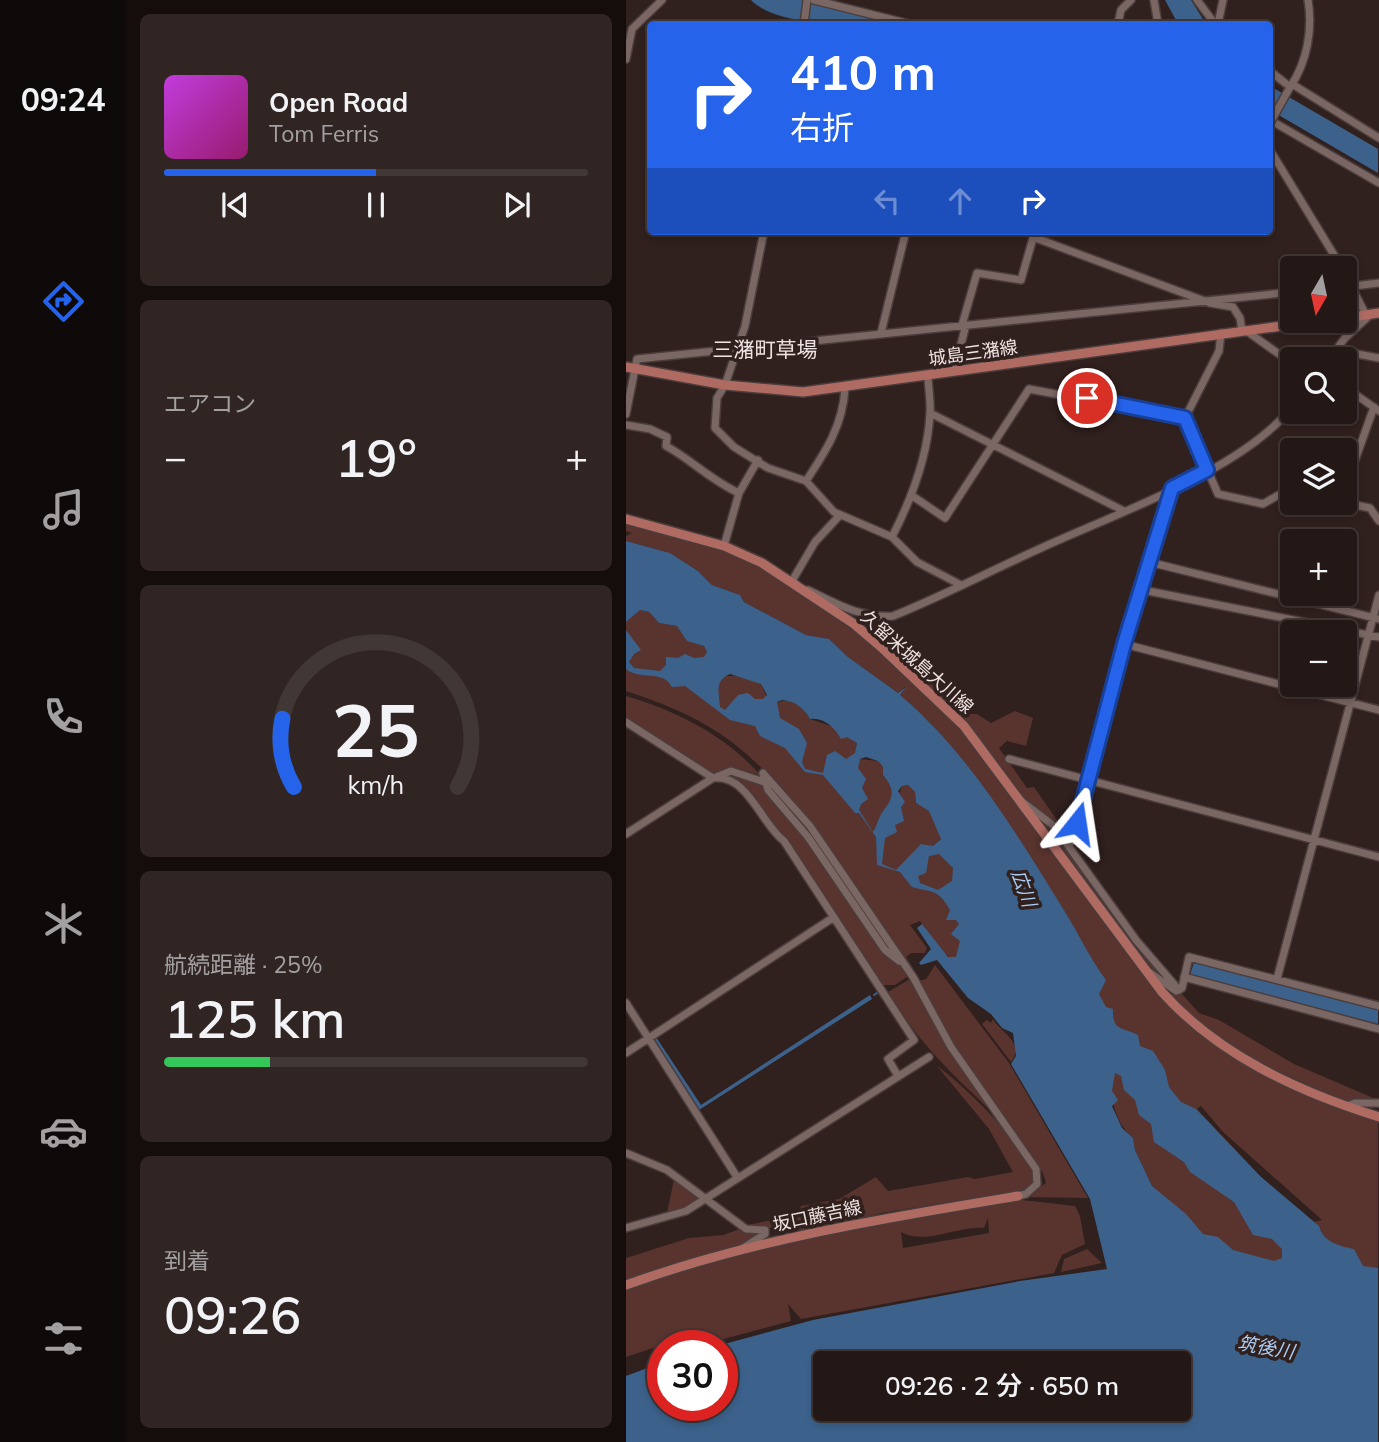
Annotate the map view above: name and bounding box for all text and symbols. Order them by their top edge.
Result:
text: 410 m [790,41,936,102]
icon: right [675,49,766,140]
text: 09:24 [21,79,105,119]
text: Open Road [269,86,408,119]
text: 右折 [790,107,854,147]
text: Tom Ferris [269,119,379,148]
icon: left [868,182,906,220]
icon: ahead [941,182,979,220]
icon: right [1014,182,1052,220]
icon: previous [216,186,254,224]
icon: pause [357,186,395,224]
icon: next [498,186,536,224]
north arrow [1280,256,1358,332]
map controls [1280,256,1357,697]
icon: directions [39,277,88,326]
street label: 城島三潴線 [927,335,1019,370]
district label: 三潴町草場 [713,336,818,362]
button: search [1280,347,1357,424]
pin [1057,368,1117,428]
icon: arrive [1068,379,1106,417]
text: エアコン [164,389,256,418]
text: 19° [335,425,417,490]
text: − [164,433,187,481]
text: + [565,433,588,481]
button: layers [1280,438,1357,515]
icon: music [39,485,88,534]
button: + [1280,529,1357,606]
street label: 久留米城島大川線 [856,605,979,718]
button: − [1280,620,1357,697]
text: 25 [332,684,420,775]
icon: phone [39,692,88,741]
text: km/h [348,769,404,800]
position arrow [1040,786,1114,860]
water label: 広川 [1006,866,1042,912]
icon: climate [39,899,88,948]
text: 航続距離 · 25% [164,950,322,979]
text: 125 km [164,986,345,1051]
icon: car [39,1107,88,1156]
street label: 坂口藤吉線 [770,1195,863,1236]
text: 到着 [164,1246,210,1275]
text: 09:26 [164,1282,301,1347]
icon: filters [39,1314,88,1363]
speed limit sign: 30 [647,1330,738,1421]
water label: 筑後川 [1236,1330,1298,1364]
text: 09:26 · 2 分 · 650 m [885,1369,1119,1402]

